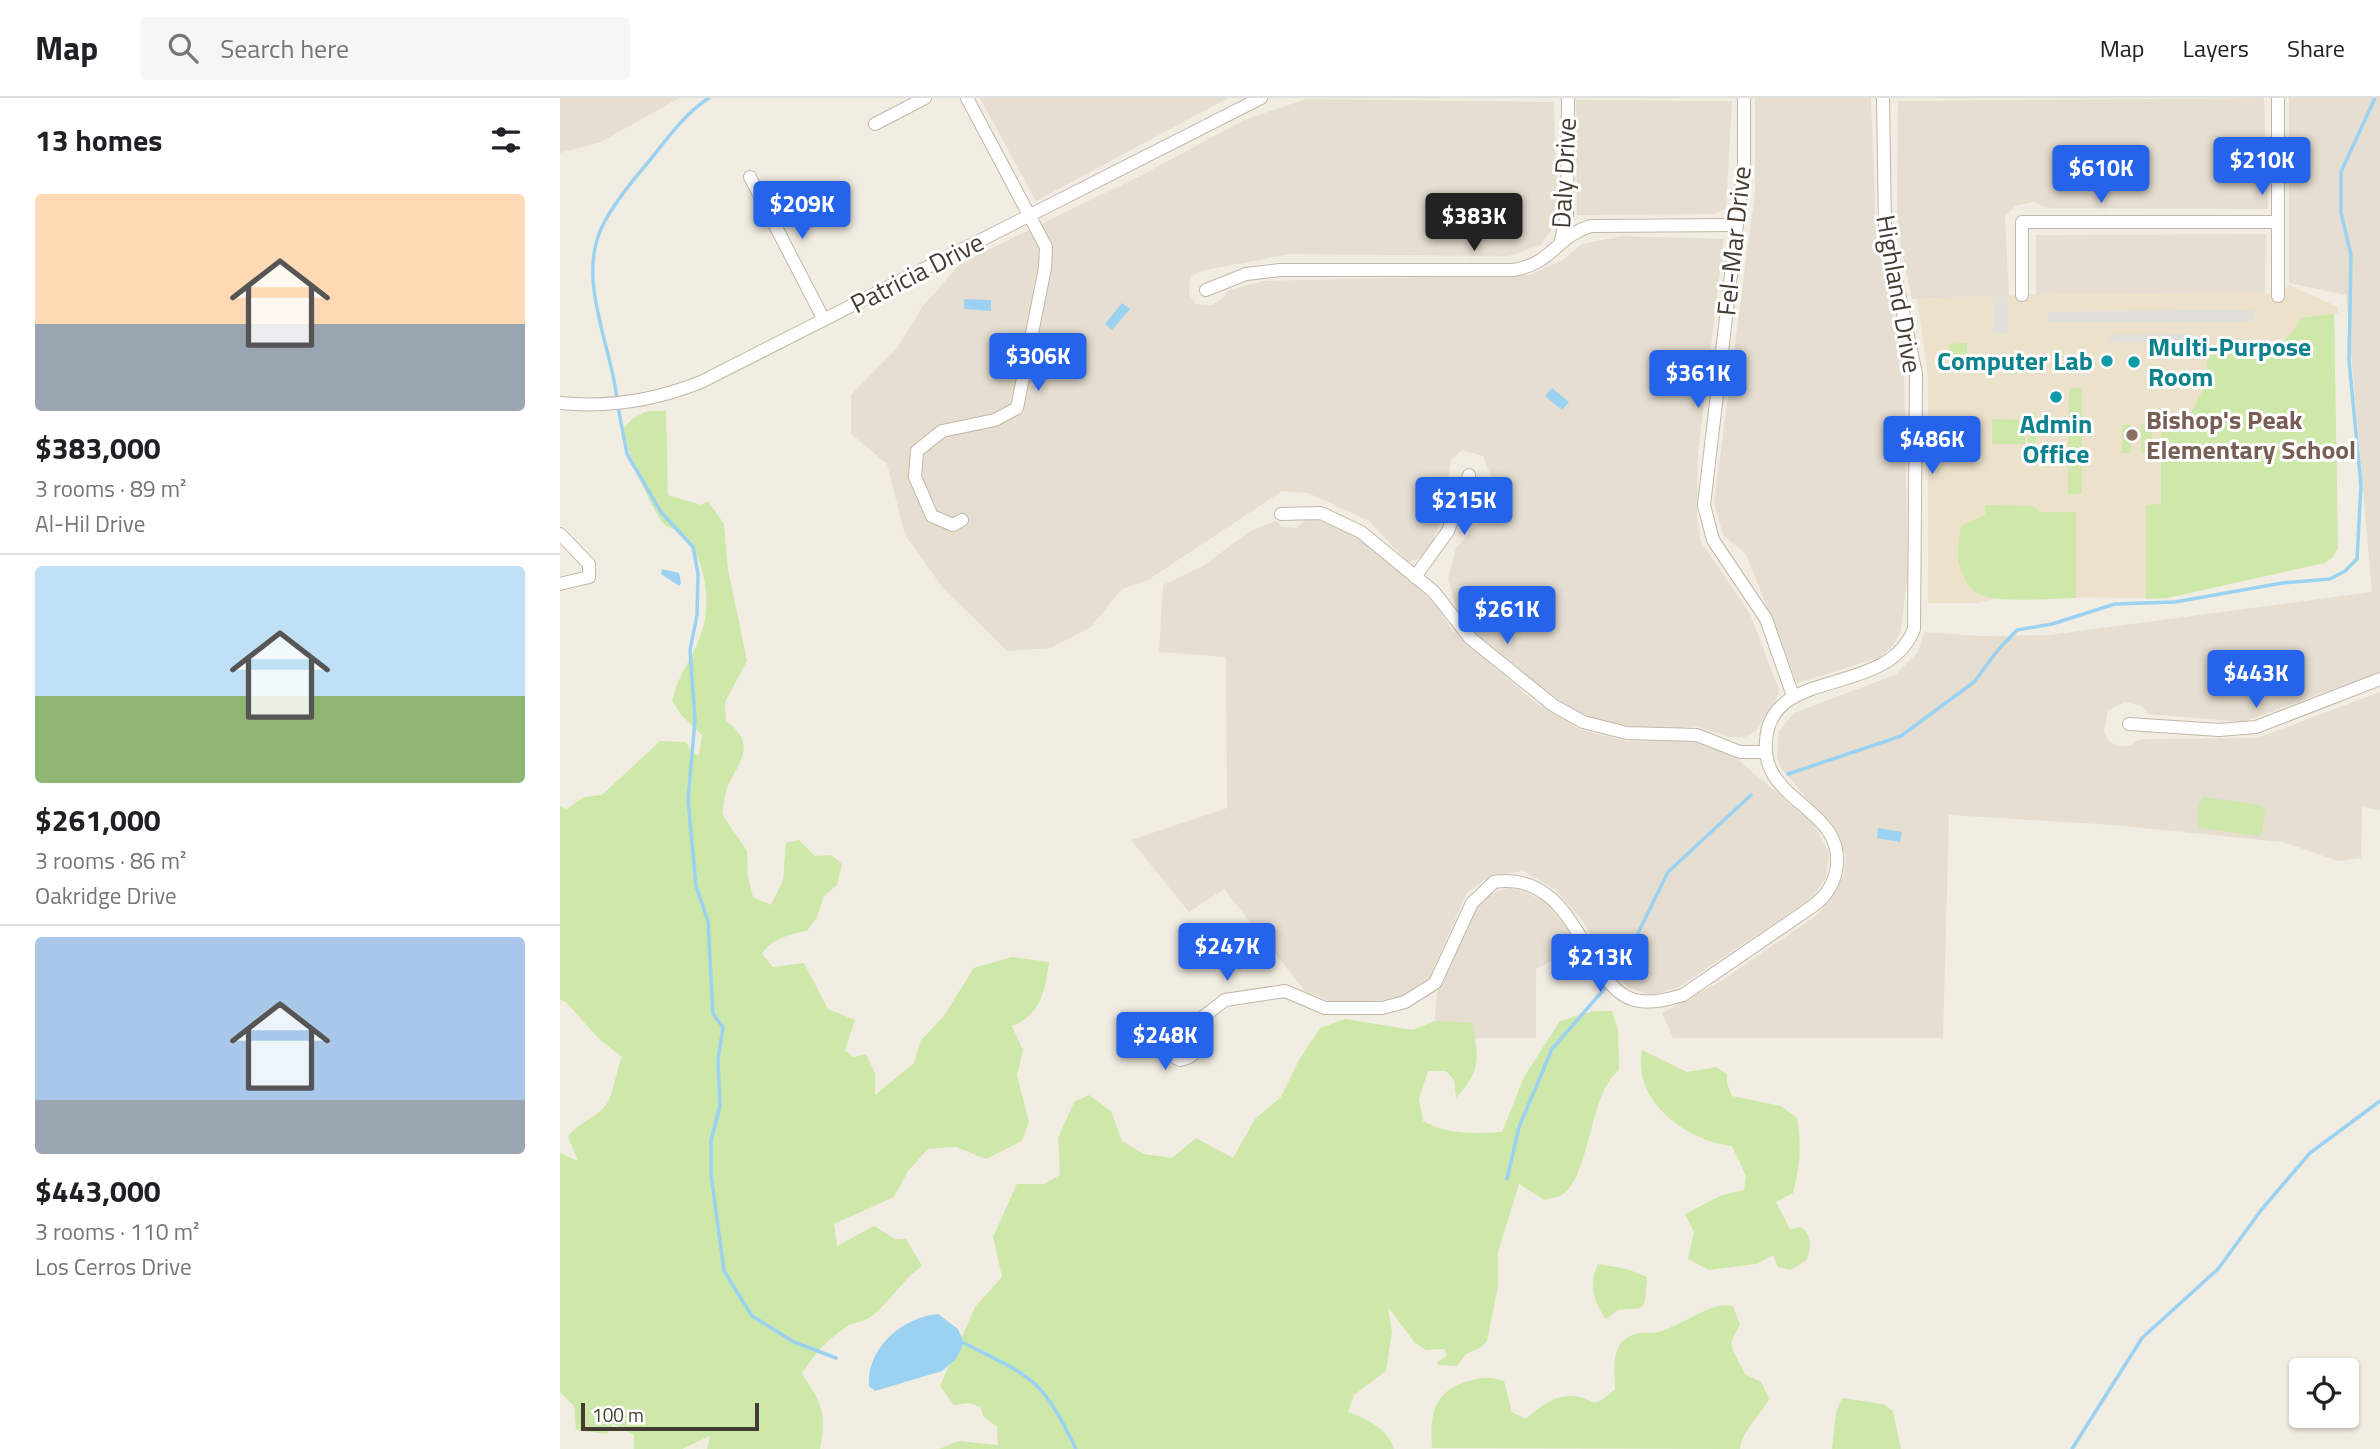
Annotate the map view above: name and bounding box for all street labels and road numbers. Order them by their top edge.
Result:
street label: Daly Drive [1541,117,1586,229]
street label: Fel-Mar Drive [1706,164,1761,318]
street label: Highland Drive [1866,212,1933,376]
street label: Patricia Drive [843,222,990,323]

